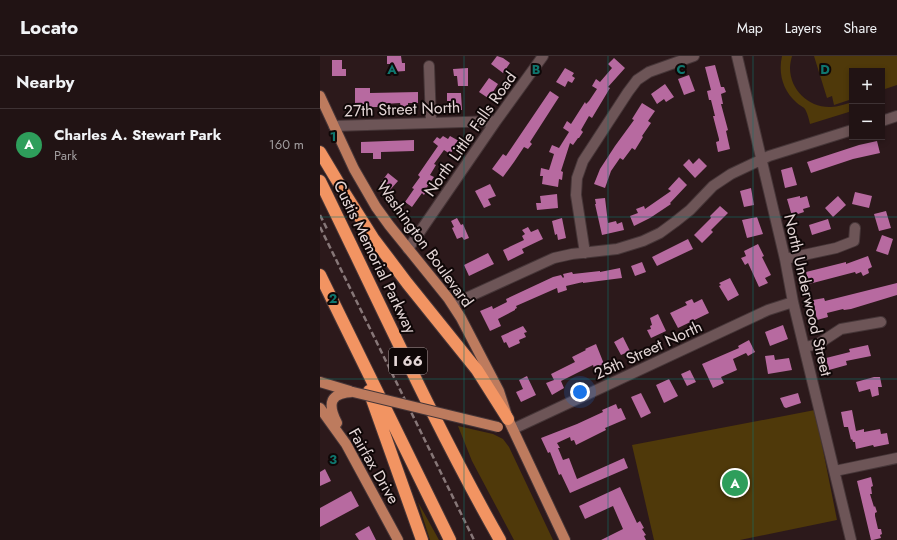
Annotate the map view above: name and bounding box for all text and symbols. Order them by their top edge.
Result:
text: Locato [20,14,78,41]
text: Map [737,18,763,38]
text: Layers [785,18,821,38]
text: Share [843,18,877,38]
text: A [386,60,397,79]
text: B [532,60,541,79]
text: C [676,60,686,79]
text: D [820,60,830,79]
street label: North Little Falls Road [418,67,522,201]
map controls [849,68,885,140]
button: + [849,68,885,104]
text: Nearby [16,70,74,94]
street label: 27th Street North [343,95,461,123]
button: − [849,104,885,140]
text: Charles A. Stewart Park [54,124,221,146]
text: 1 [330,127,336,146]
text: A [24,135,34,154]
text: 160 m [269,135,304,154]
text: Park [54,146,77,165]
street label: Washington Boulevard [371,176,479,312]
street label: Custis Memorial Parkway [328,177,422,338]
street label: North Underwood Street [778,212,838,378]
text: 2 [329,289,337,308]
street label: 25th Street North [590,315,706,385]
road number: I 66 [389,348,427,374]
your location [570,382,590,402]
street label: Fairfax Drive [343,424,405,508]
text: 3 [329,450,337,469]
pin: A [722,468,748,498]

